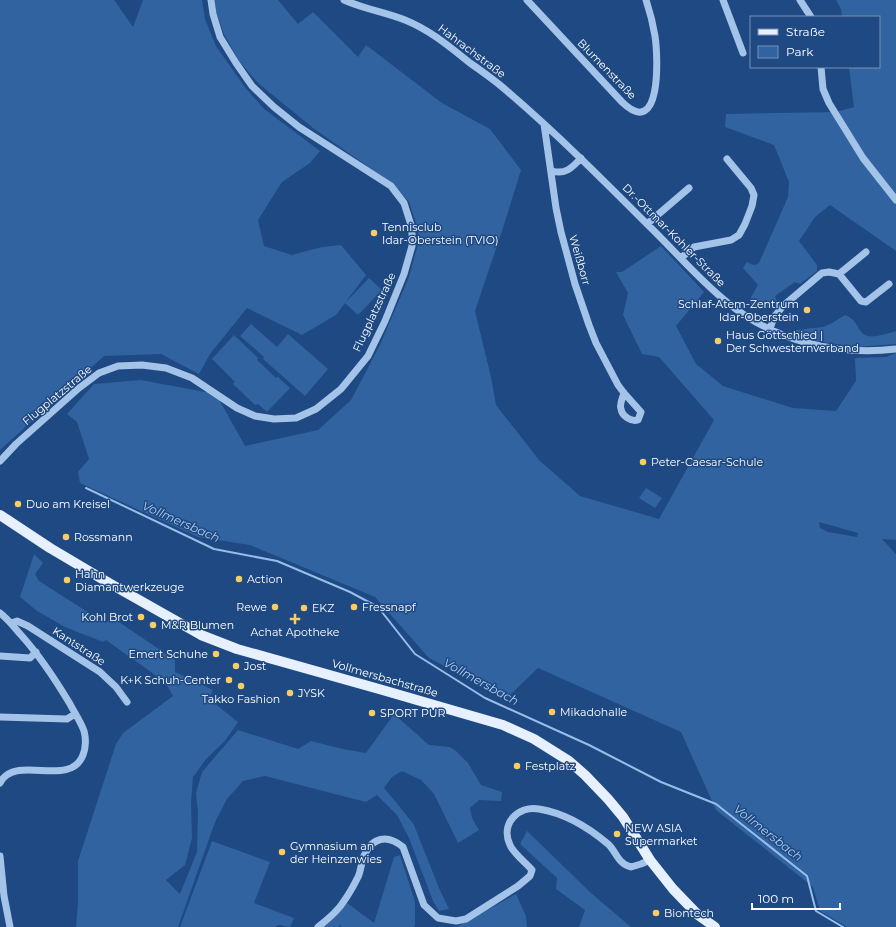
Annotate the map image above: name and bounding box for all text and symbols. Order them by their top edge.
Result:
legend [750,16,880,68]
street label: Hahrachstraße [435,21,509,81]
text: Straße [786,24,825,39]
street label: Blumenstraße [575,36,640,102]
text: Park [786,44,814,59]
street label: Dr.-Ottmar-Kohler-Straße [620,181,729,290]
place label: Tennisclub Idar-Oberstein (TVIO) [382,220,499,247]
marker: Tennisclub Idar-Oberstein (TVIO) [369,228,379,238]
street label: Weißborr [566,233,594,287]
street label: Flugplatzstraße [349,270,399,354]
place label: Schlaf-Atem-Zentrum Idar-Oberstein [678,297,799,324]
marker: Schlaf-Atem-Zentrum Idar-Oberstein [802,305,812,315]
place label: Haus Göttschied | Der Schwesternverband [726,328,859,355]
marker: Haus Göttschied | Der Schwesternverband [713,336,723,346]
street label: Flugplatzstraße [20,362,95,428]
place label: Peter-Caesar-Schule [651,455,764,469]
marker: Peter-Caesar-Schule [638,457,648,467]
place label: Duo am Kreisel [26,497,110,511]
water label: Vollmersbach [140,498,222,545]
marker: Duo am Kreisel [13,499,23,509]
place label: Rossmann [74,530,133,544]
marker: Rossmann [61,532,71,542]
place label: Hahn Diamantwerkzeuge [75,567,185,594]
place label: Action [247,572,283,586]
marker: Action [234,574,244,584]
marker: Hahn Diamantwerkzeuge [62,575,72,585]
place label: Rewe [236,600,267,614]
place label: Fressnapf [362,600,417,614]
place label: EKZ [312,601,334,615]
marker: Rewe [270,602,280,612]
marker: Fressnapf [349,602,359,612]
marker: EKZ [299,603,309,613]
place label: Kohl Brot [81,610,134,624]
marker: Kohl Brot [136,612,146,622]
marker: Achat Apotheke [290,614,300,624]
place label: M&R Blumen [161,618,234,632]
marker: M&R Blumen [148,620,158,630]
street label: Kantstraße [50,624,108,668]
place label: Achat Apotheke [251,625,340,639]
place label: Emert Schuhe [129,647,208,661]
marker: Emert Schuhe [211,649,221,659]
water label: Vollmersbach [441,655,521,708]
street label: Vollmersbachstraße [330,656,440,700]
place label: Jost [243,659,267,673]
marker: Jost [231,661,241,671]
place label: K+K Schuh-Center [120,673,221,687]
marker: K+K Schuh-Center [224,675,234,685]
marker: Takko Fashion [236,681,246,691]
place label: JYSK [297,686,325,700]
marker: JYSK [285,688,295,698]
place label: Takko Fashion [202,692,280,706]
place label: Mikadohalle [560,705,628,719]
place label: SPORT PUR [380,706,445,720]
marker: Mikadohalle [547,707,557,717]
marker: SPORT PUR [367,708,377,718]
place label: Festplatz [525,759,576,773]
marker: Festplatz [512,761,522,771]
water label: Vollmersbach [731,801,806,864]
place label: NEW ASIA Supermarket [625,821,698,848]
marker: NEW ASIA Supermarket [612,829,622,839]
place label: Gymnasium an der Heinzenwies [290,839,382,866]
marker: Gymnasium an der Heinzenwies [277,847,287,857]
scale bar [752,885,840,911]
text: 100 m [758,891,794,906]
place label: Biontech [664,906,714,920]
marker: Biontech [651,908,661,918]

